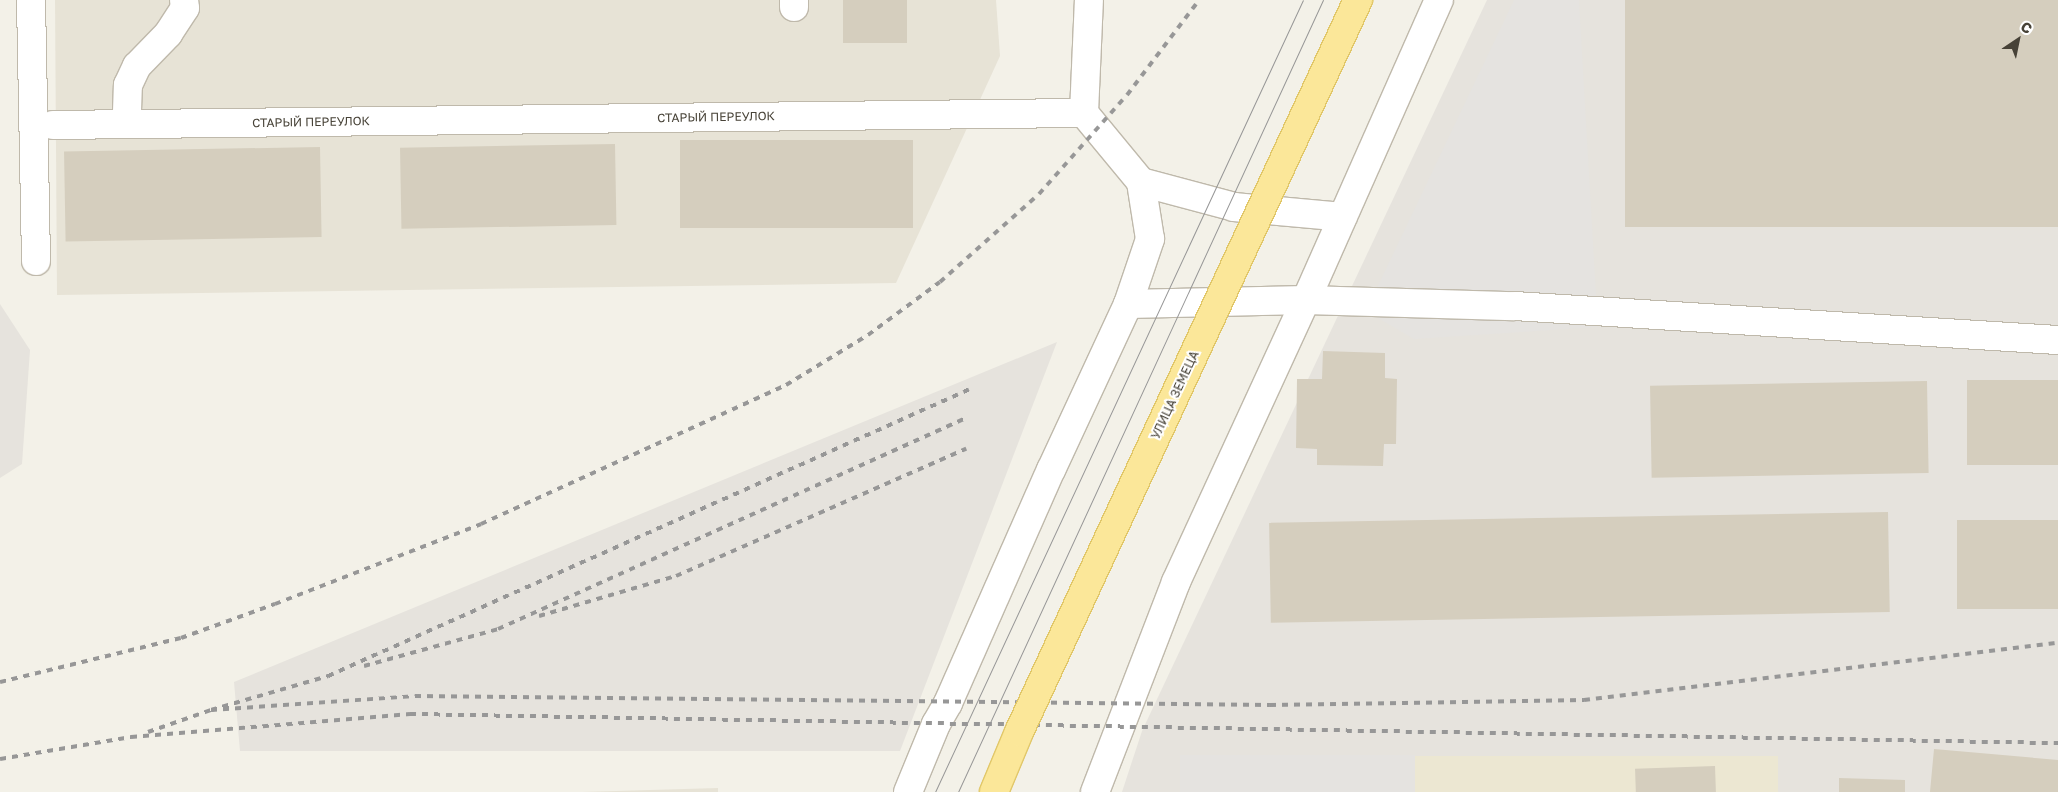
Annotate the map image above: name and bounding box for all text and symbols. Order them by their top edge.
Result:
north arrow [1993,15,2043,65]
text: С [2018,17,2036,37]
street label: СТАРЫЙ ПЕРЕУЛОК [657,109,775,125]
street label: СТАРЫЙ ПЕРЕУЛОК [252,114,370,130]
street label: УЛИЦА ЗЕМЕЦА [1148,349,1202,441]

